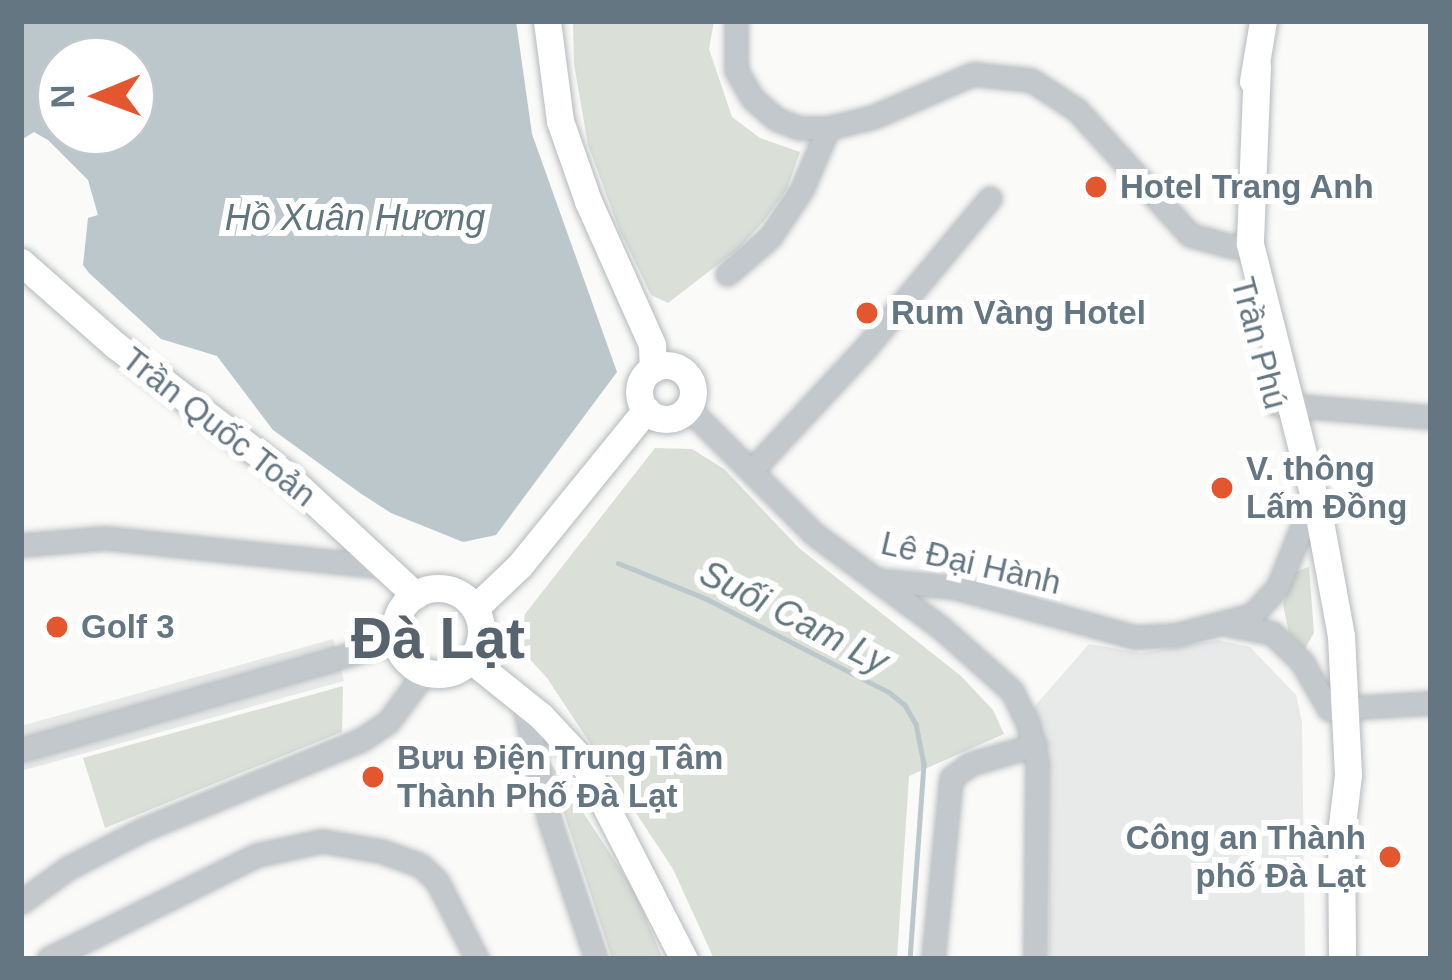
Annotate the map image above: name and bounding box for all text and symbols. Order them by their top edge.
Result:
north arrow [36,36,156,156]
text: N [44,84,81,109]
place label: Hotel Trang Anh [1120,167,1375,207]
marker: Hotel Trang Anh [1083,174,1109,200]
water label: Hồ Xuân Hương [225,196,485,240]
street label: Trần Phú [1222,273,1296,413]
place label: Rum Vàng Hotel [891,293,1146,333]
marker: Rum Vàng Hotel [854,300,880,326]
street label: Trần Quốc Toản [114,339,324,515]
place label: V. thông Lấm Đồng [1246,449,1407,527]
marker: V. thông Lấm Đồng [1209,475,1235,501]
street label: Lê Đại Hành [877,523,1065,603]
water label: Suối Cam Ly [693,551,895,683]
district label: Đà Lạt [351,605,525,673]
place label: Golf 3 [81,607,175,647]
marker: Golf 3 [44,614,70,640]
place label: Bưu Điện Trung Tâm Thành Phố Đà Lạt [397,738,723,816]
marker: Bưu Điện Trung Tâm Thành Phố Đà Lạt [360,764,386,790]
place label: Công an Thành phố Đà Lạt [1126,818,1366,896]
marker: Công an Thành phố Đà Lạt [1377,844,1403,870]

